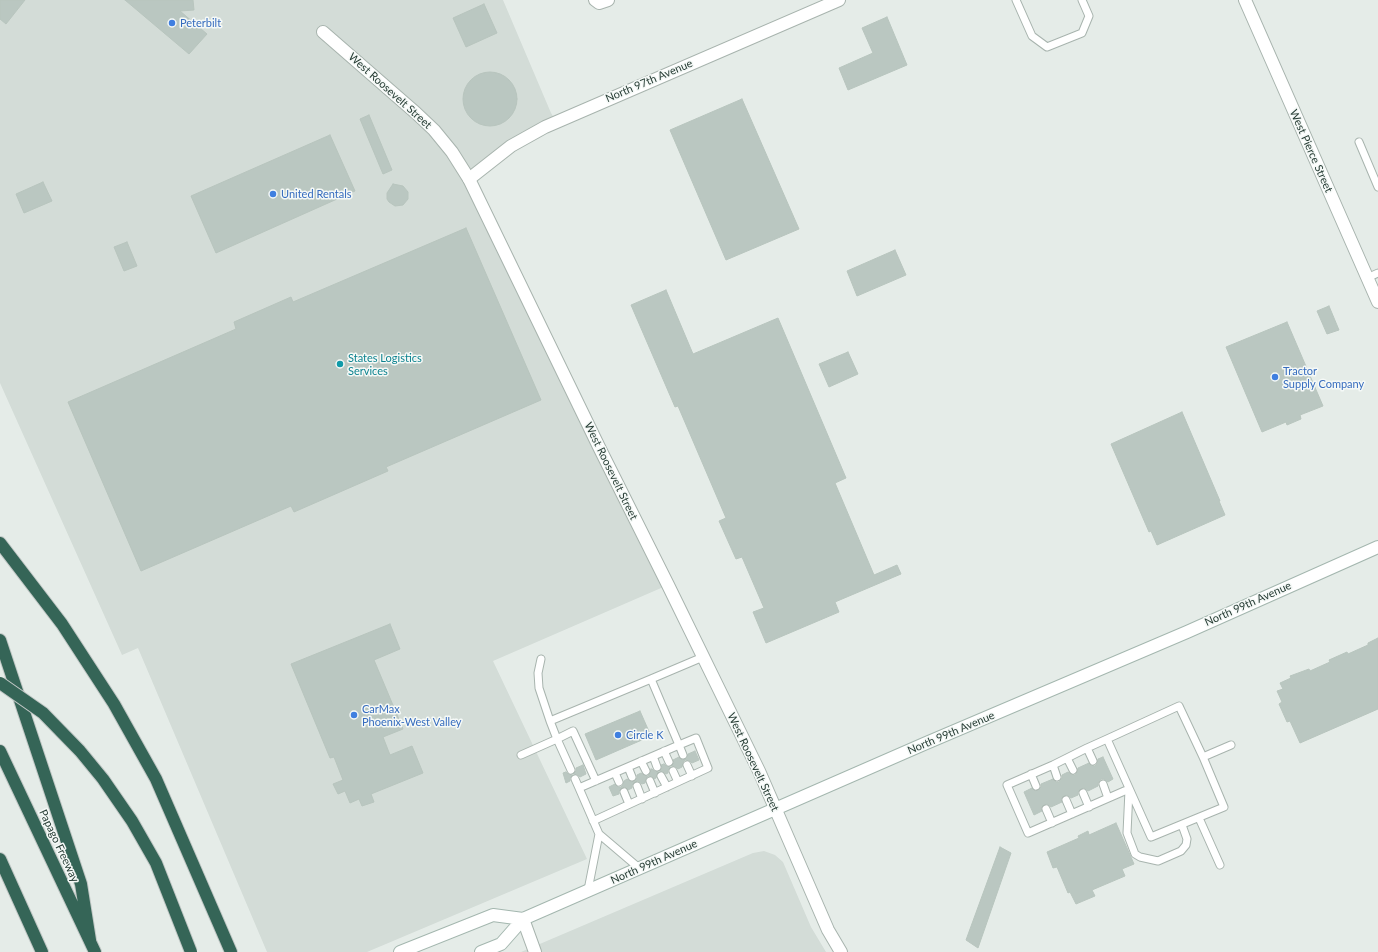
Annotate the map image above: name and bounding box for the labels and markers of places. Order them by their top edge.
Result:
place label: Peterbilt [180,16,221,30]
marker: Peterbilt [167,18,177,28]
place label: United Rentals [281,187,352,201]
marker: United Rentals [268,189,278,199]
place label: States Logistics Services [348,351,422,377]
marker: States Logistics Services [335,359,345,369]
place label: Tractor Supply Company [1283,364,1364,390]
marker: Tractor Supply Company [1270,372,1280,382]
place label: CarMax Phoenix-West Valley [362,702,461,728]
marker: CarMax Phoenix-West Valley [349,710,359,720]
place label: Circle K [626,728,664,742]
marker: Circle K [613,730,623,740]

